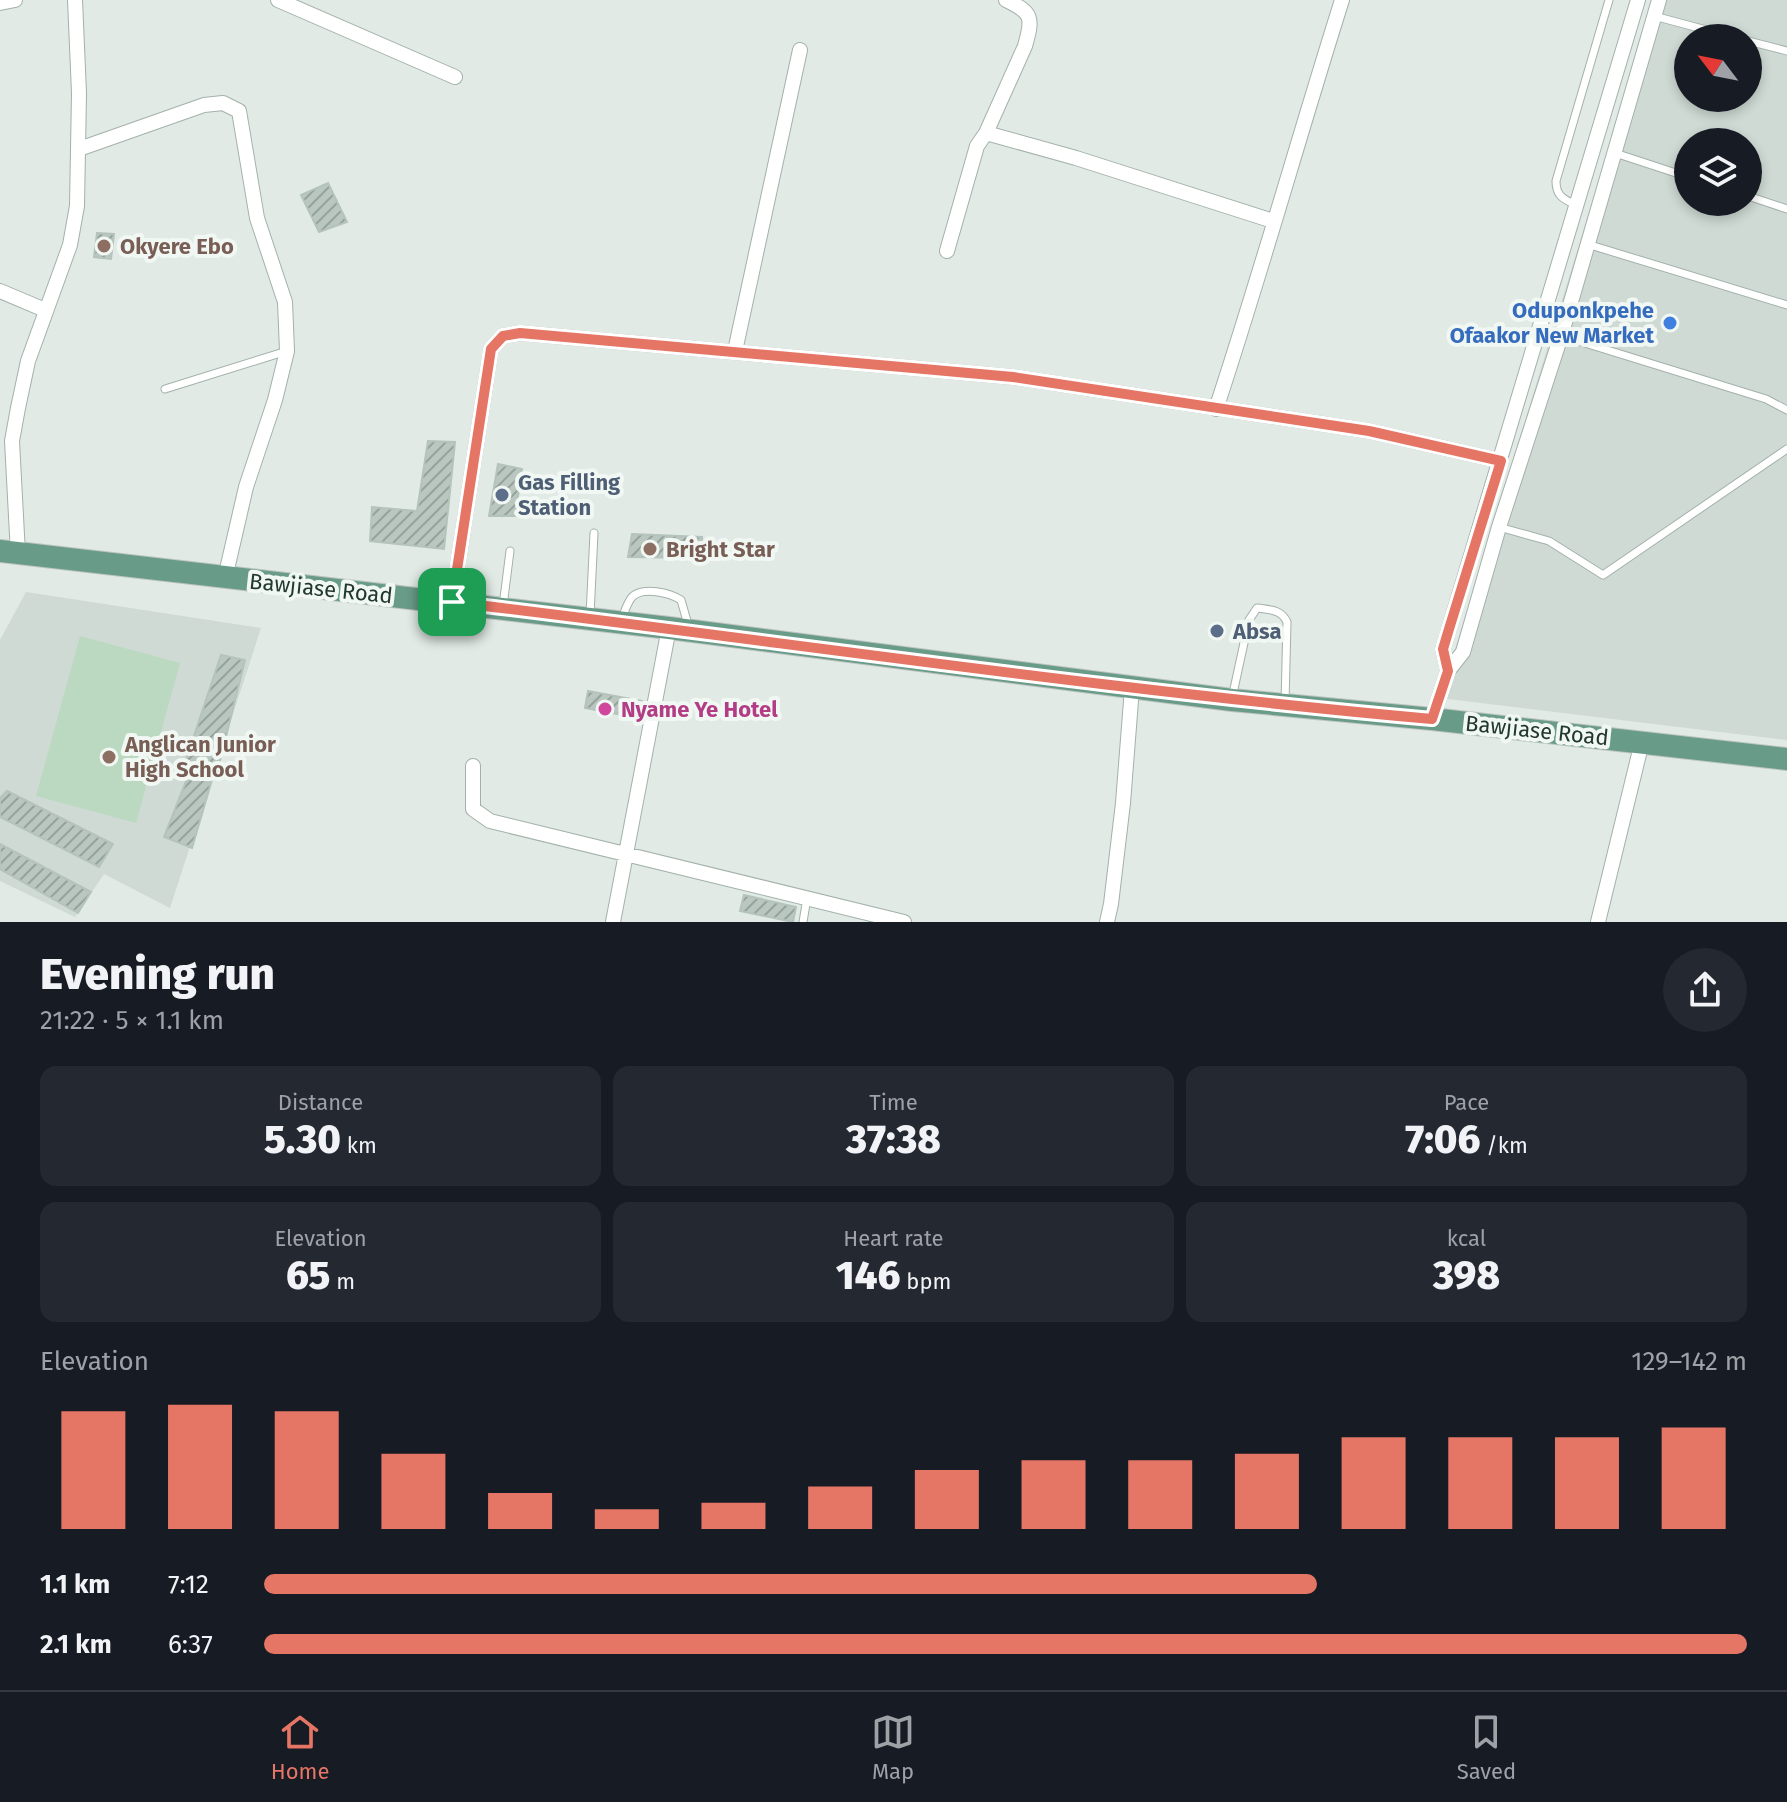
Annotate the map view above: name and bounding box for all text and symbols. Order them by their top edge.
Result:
north arrow [1674,24,1762,112]
map controls [1674,24,1762,216]
button: layers [1674,128,1762,216]
place label: Okyere Ebo [120,233,234,260]
marker: Okyere Ebo [95,237,113,255]
place label: Oduponkpehe Ofaakor New Market [1450,297,1655,349]
marker: Oduponkpehe Ofaakor New Market [1661,314,1679,332]
place label: Gas Filling Station [518,469,621,521]
marker: Gas Filling Station [493,486,511,504]
place label: Bright Star [666,536,775,563]
marker: Bright Star [641,540,659,558]
street label: Bawjiase Road [248,568,394,609]
pin [418,568,486,636]
icon: arrive [430,580,474,624]
place label: Absa [1232,618,1282,645]
marker: Absa [1208,622,1226,640]
place label: Nyame Ye Hotel [621,696,778,723]
marker: Nyame Ye Hotel [596,700,614,718]
street label: Bawjiase Road [1464,710,1610,751]
place label: Anglican Junior High School [124,731,276,783]
marker: Anglican Junior High School [100,748,118,766]
text: Evening run [40,948,275,1001]
button: share [1663,948,1747,1032]
text: 21:22 · 5 × 1.1 km [40,1005,224,1036]
text: Distance [278,1089,363,1116]
text: Time [869,1089,918,1116]
text: Pace [1444,1089,1489,1116]
text: 5.30 [264,1116,341,1164]
text: 37:38 [846,1116,941,1164]
text: 7:06 [1405,1116,1480,1164]
text: km [341,1132,377,1159]
text: /km [1480,1132,1528,1159]
text: Elevation [274,1225,367,1252]
text: Heart rate [843,1225,944,1252]
text: kcal [1447,1225,1486,1252]
text: 65 [286,1252,330,1300]
text: 146 [836,1252,901,1300]
text: 398 [1433,1252,1500,1300]
text: m [330,1268,355,1295]
text: bpm [901,1268,951,1295]
text: Elevation [40,1346,149,1377]
text: 129–142 m [1631,1346,1747,1377]
text: 1.1 km [40,1569,110,1600]
text: 7:12 [168,1569,209,1600]
text: 2.1 km [40,1629,112,1660]
text: 6:37 [168,1629,213,1660]
tab: Home [271,1710,329,1785]
tab: Map [871,1710,915,1785]
tab: Saved [1457,1710,1516,1785]

